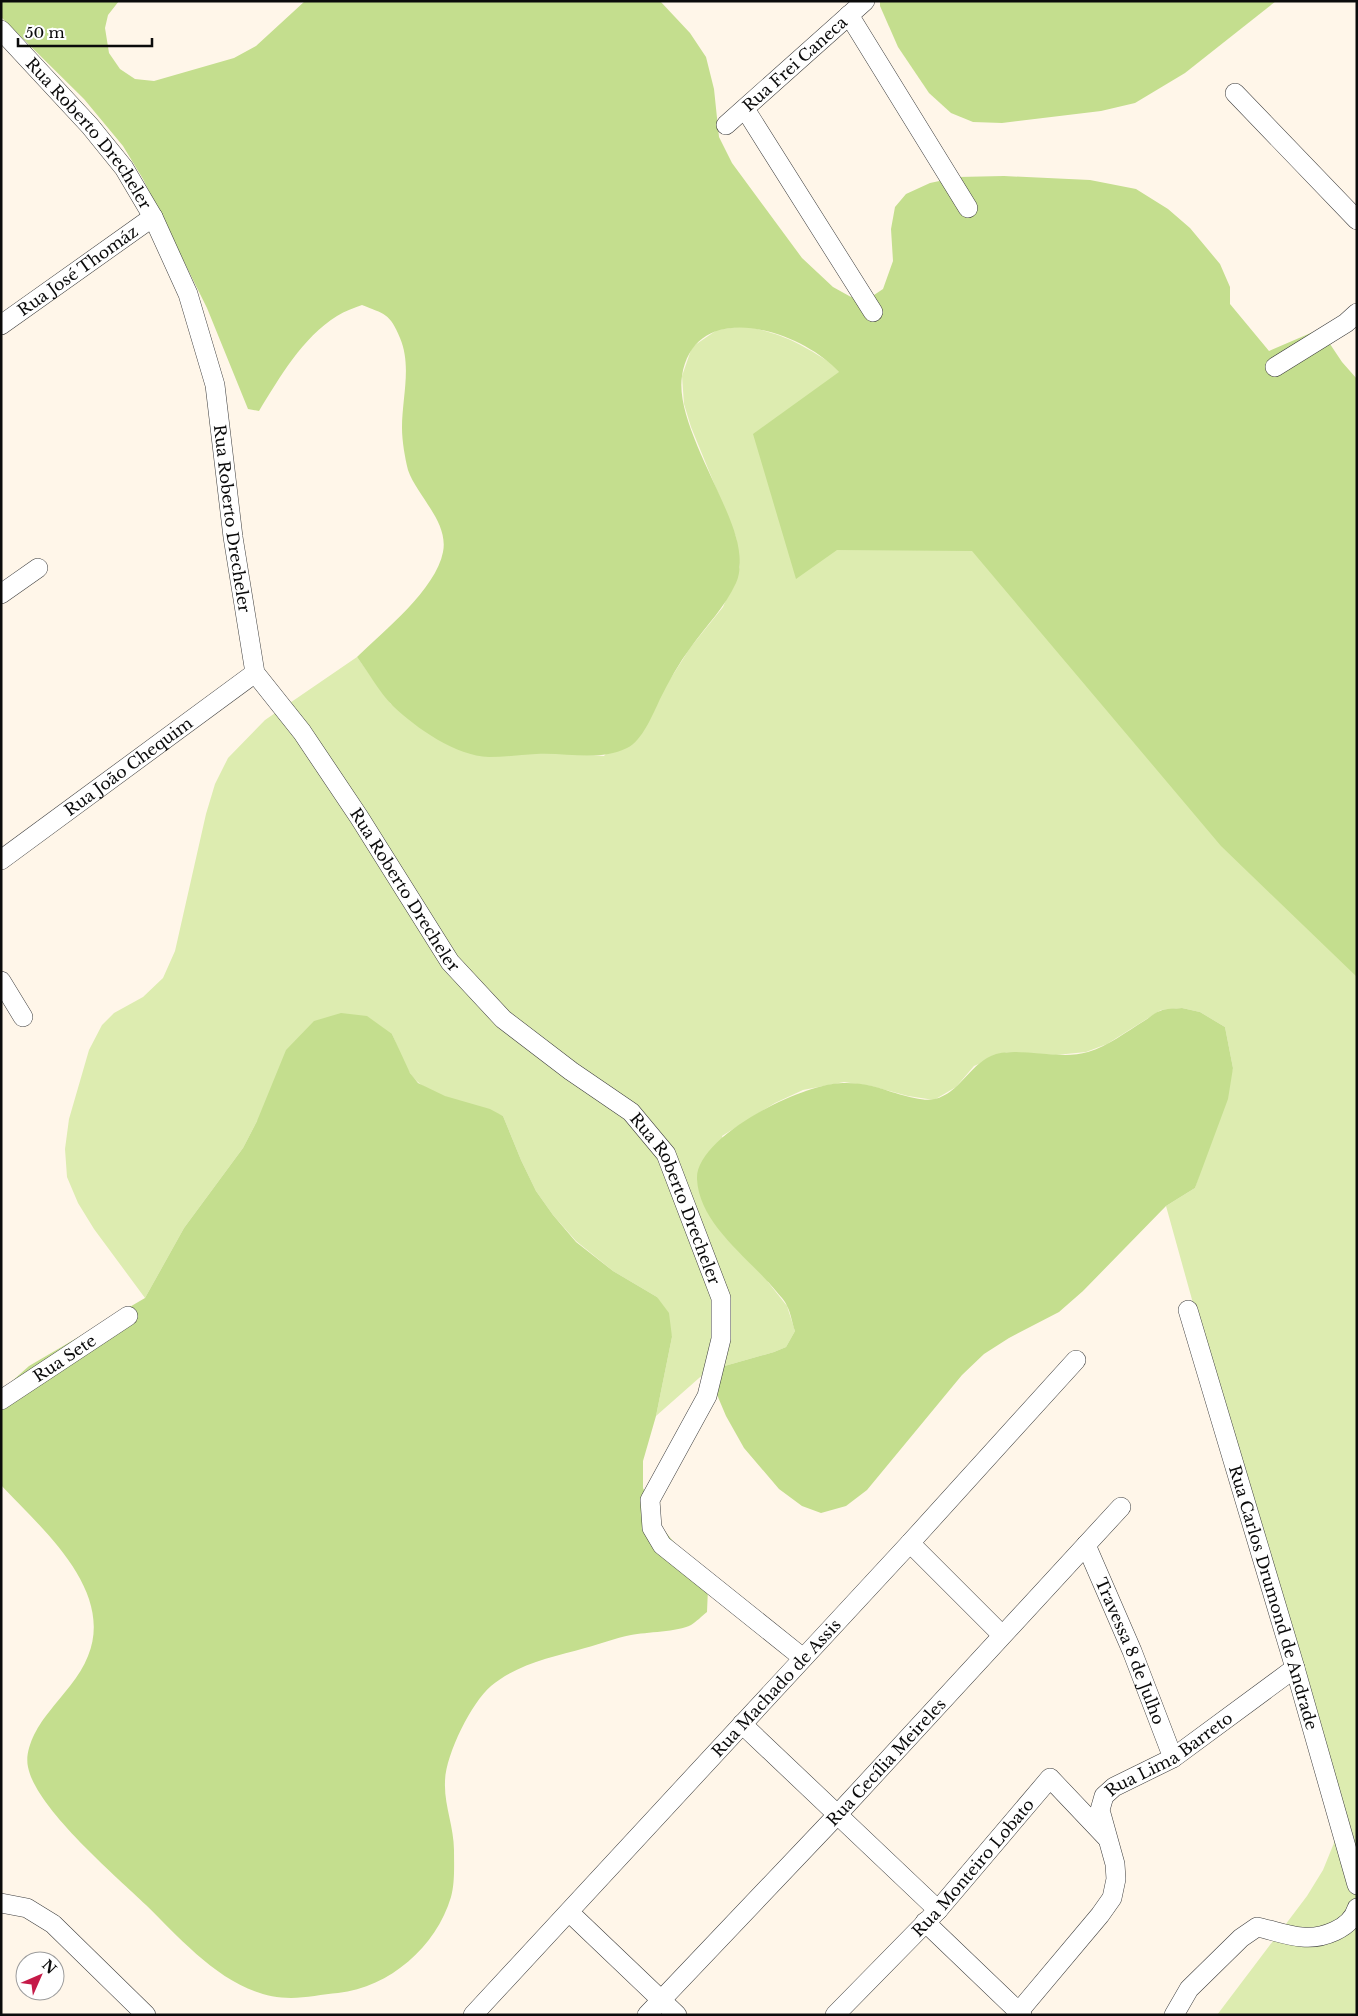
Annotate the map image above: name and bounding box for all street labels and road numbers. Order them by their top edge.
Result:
street label: Rua Frei Caneca [738,12,851,116]
street label: Rua Roberto Drecheler [22,53,156,213]
street label: Rua José Thomáz [14,221,142,320]
street label: Rua Roberto Drecheler [210,423,255,614]
street label: Rua João Chequim [60,713,196,820]
street label: Rua Roberto Drecheler [346,804,464,976]
street label: Rua Roberto Drecheler [626,1109,725,1288]
street label: Rua Sete [29,1330,100,1386]
street label: Rua Carlos Drumond de Andrade [1225,1463,1322,1732]
street label: Travessa 8 de Julho [1091,1575,1169,1727]
street label: Rua Machado de Assis [707,1615,845,1761]
street label: Rua Cecília Meireles [822,1694,950,1830]
street label: Rua Lima Barreto [1101,1708,1236,1800]
street label: Rua Monteiro Lobato [908,1794,1038,1941]

